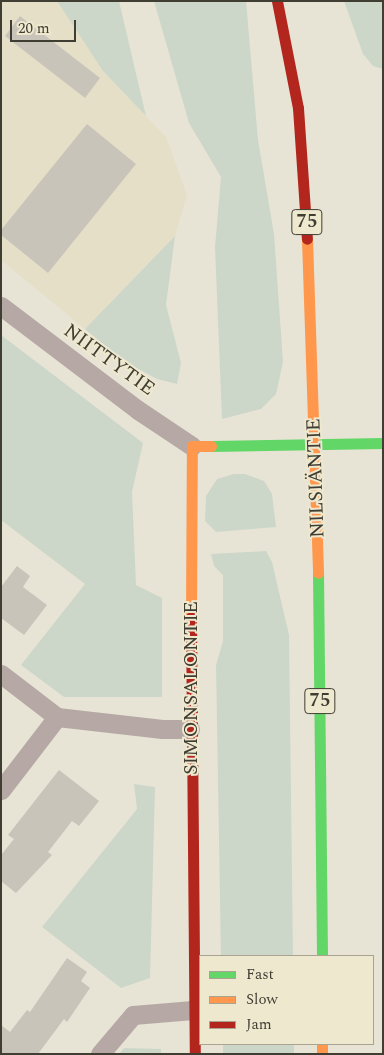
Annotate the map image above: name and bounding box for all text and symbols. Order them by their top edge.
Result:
scale bar [12,10,79,42]
text: 20 m [18,17,50,40]
road number: 75 [291,206,323,238]
street label: NIITTYTIE [59,319,159,401]
street label: NILSIÄNTIE [302,418,330,538]
street label: SIMONSALONTIE [179,601,203,775]
road number: 75 [304,684,336,718]
legend [199,955,374,1045]
text: Fast [246,963,274,986]
text: Slow [246,988,278,1011]
text: Jam [246,1013,272,1036]

